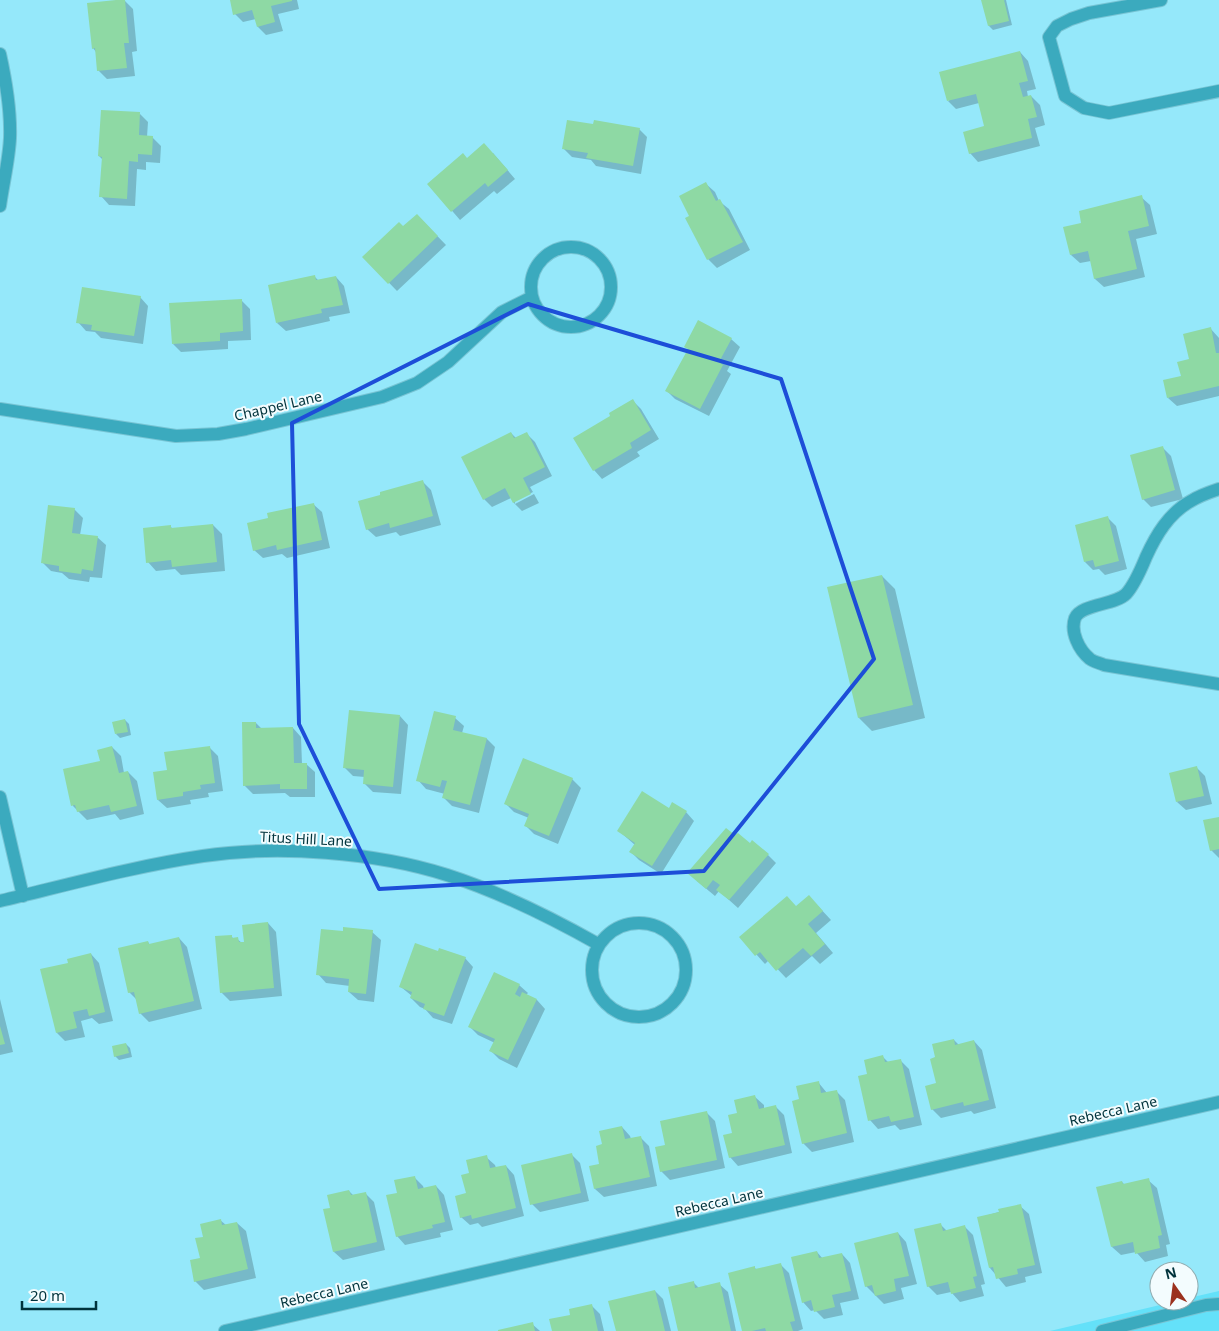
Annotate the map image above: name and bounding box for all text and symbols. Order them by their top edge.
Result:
street label: Chappel Lane [232,386,324,425]
street label: Titus Hill Lane [260,827,353,850]
street label: Rebecca Lane [1067,1091,1159,1130]
street label: Rebecca Lane [673,1182,765,1221]
north arrow [1149,1261,1199,1311]
text: N [1163,1262,1179,1283]
street label: Rebecca Lane [278,1273,370,1312]
scale bar [22,1278,96,1310]
text: 20 m [30,1285,65,1305]

